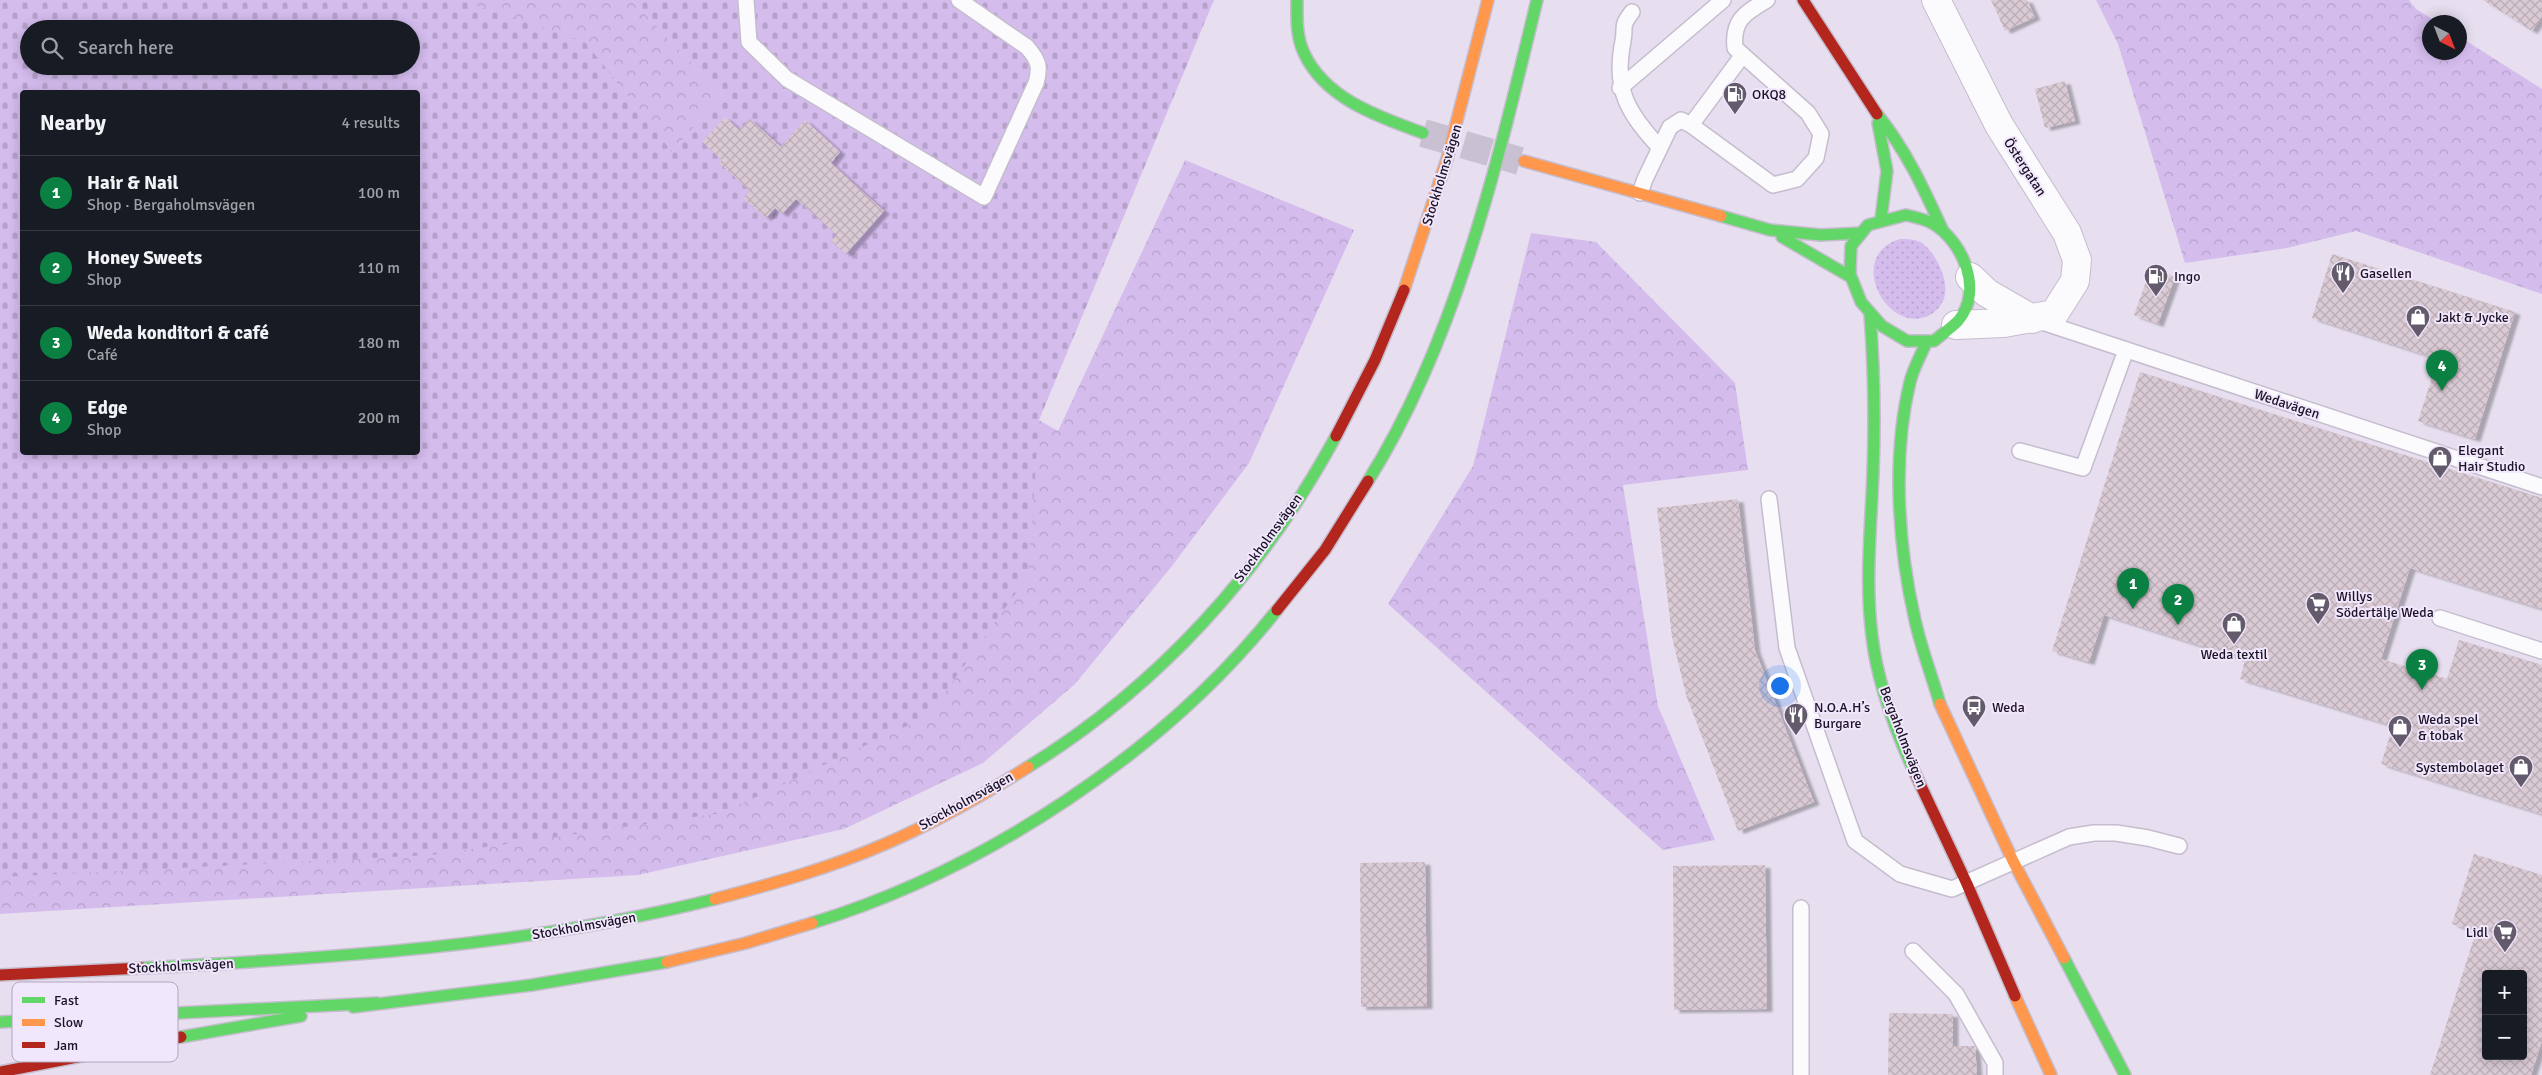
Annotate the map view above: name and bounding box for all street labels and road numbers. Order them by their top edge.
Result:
street label: Stockholmsvägen [1418,122,1466,228]
street label: Östergatan [2000,135,2050,199]
street label: Wedavägen [2252,385,2322,423]
street label: Stockholmsvägen [1230,490,1306,586]
street label: Bergaholmsvägen [1876,684,1930,790]
street label: Stockholmsvägen [916,768,1016,834]
street label: Stockholmsvägen [531,908,637,944]
street label: Stockholmsvägen [128,955,234,977]

